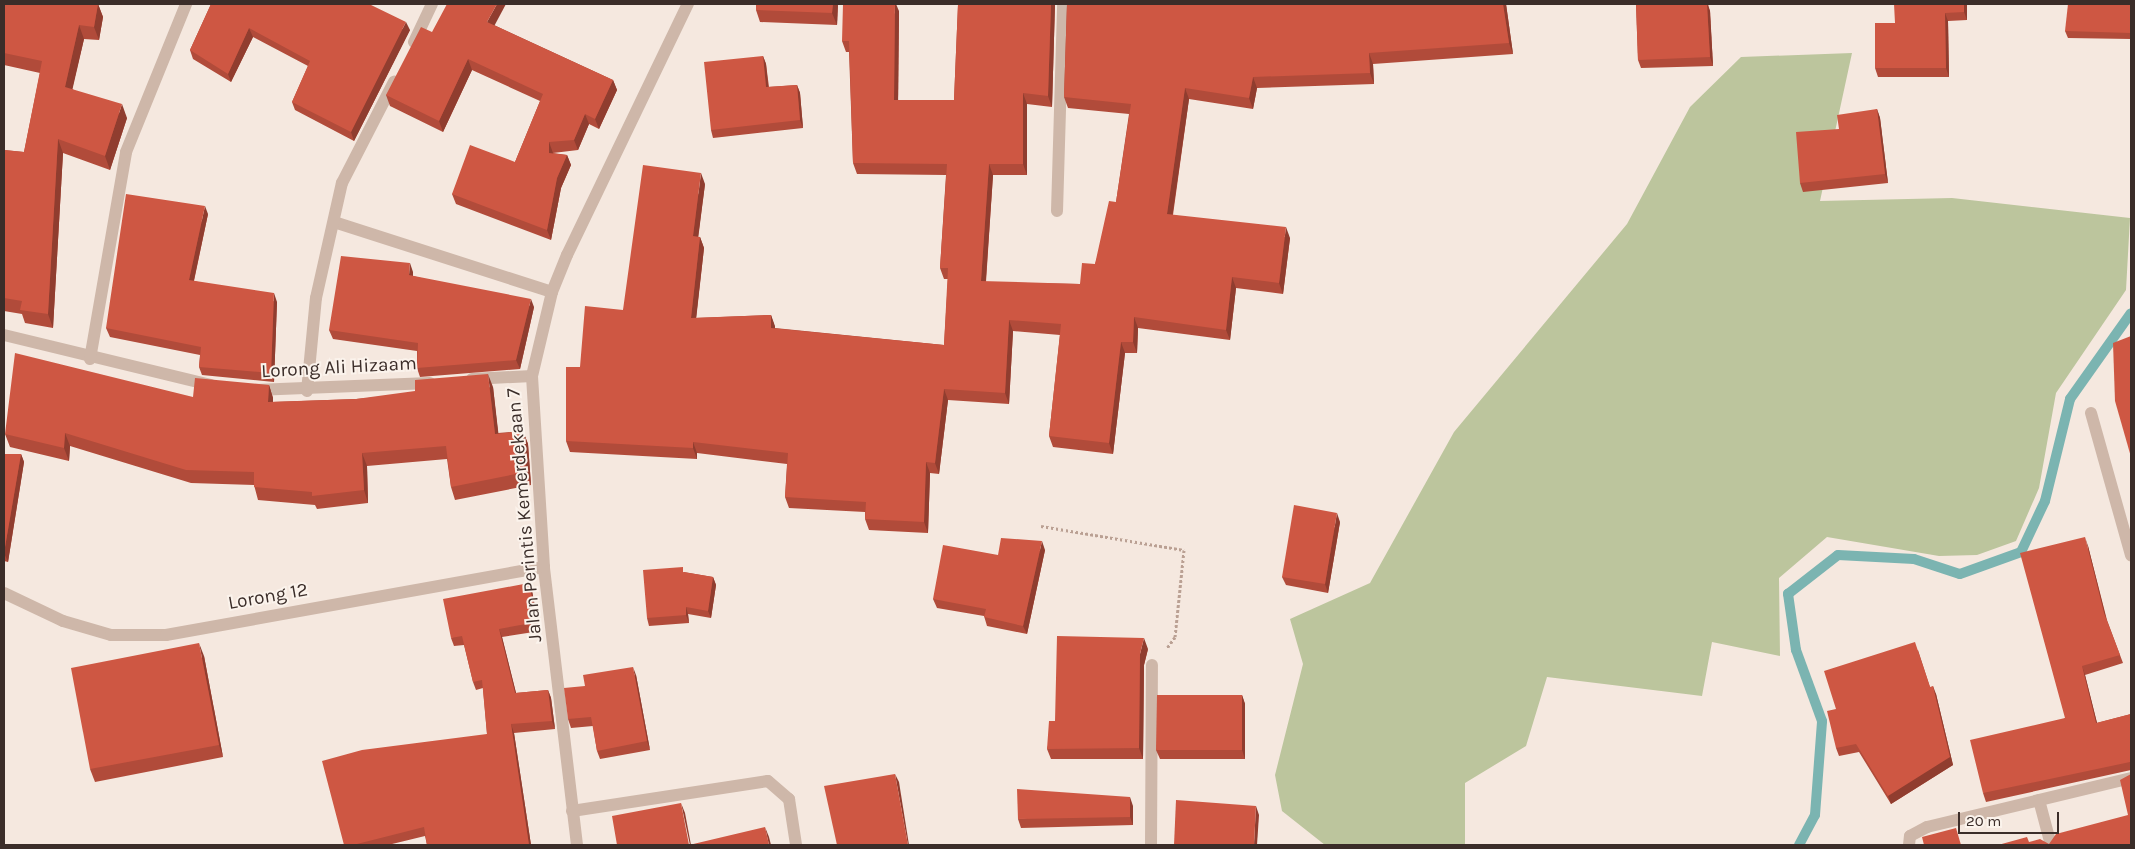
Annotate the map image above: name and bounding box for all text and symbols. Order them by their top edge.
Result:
street label: Lorong Ali Hizaam [261,353,417,383]
street label: Jalan Perintis Kemerdekaan 7 [503,387,547,643]
street label: Lorong 12 [226,579,310,615]
scale bar [1960,802,2061,834]
text: 20 m [1966,812,2001,830]

